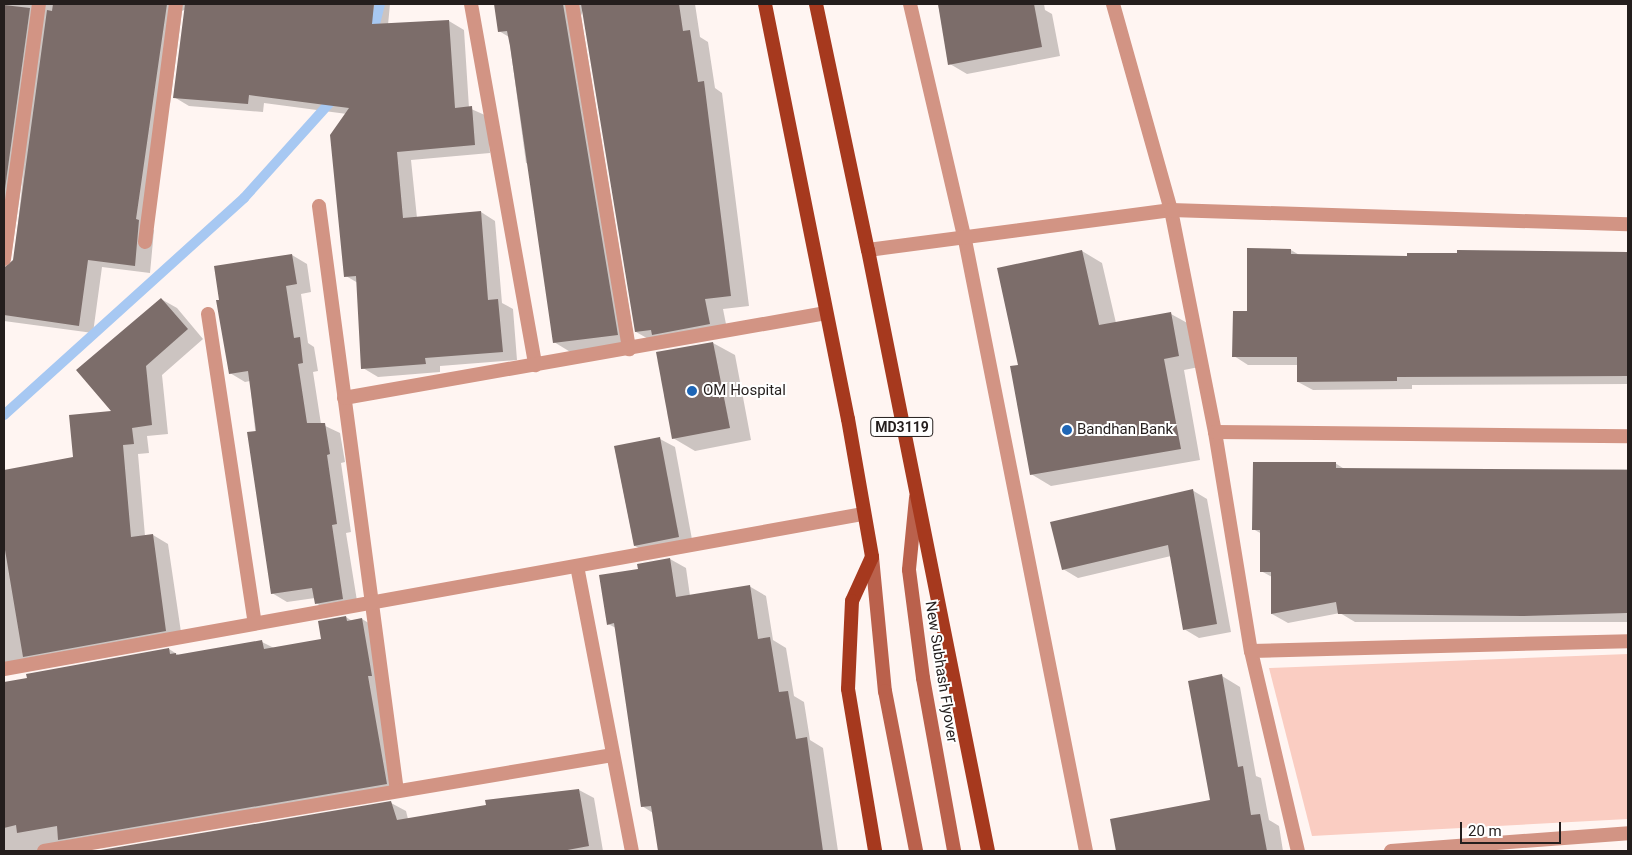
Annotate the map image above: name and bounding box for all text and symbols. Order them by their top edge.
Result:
place label: OM Hospital [703,382,786,400]
marker: OM Hospital [685,384,699,398]
road number: MD3119 [870,416,934,438]
place label: Bandhan Bank [1077,421,1173,439]
marker: Bandhan Bank [1061,424,1073,436]
street label: New Subhash Flyover [921,600,961,744]
scale bar [1462,812,1563,844]
text: 20 m [1468,822,1502,840]

